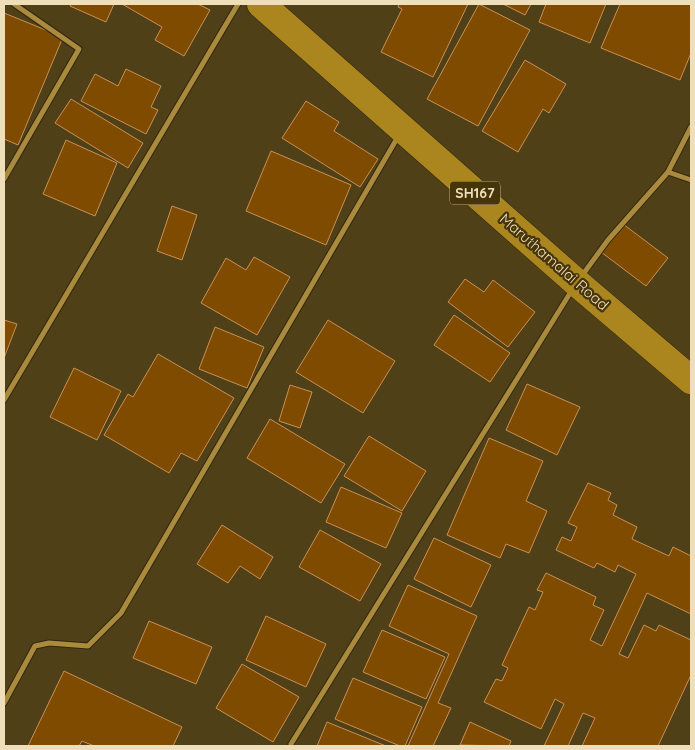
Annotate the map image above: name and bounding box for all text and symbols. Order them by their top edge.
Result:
road number: SH167 [450,182,500,204]
street label: Maruthamalai Road [496,209,613,314]

